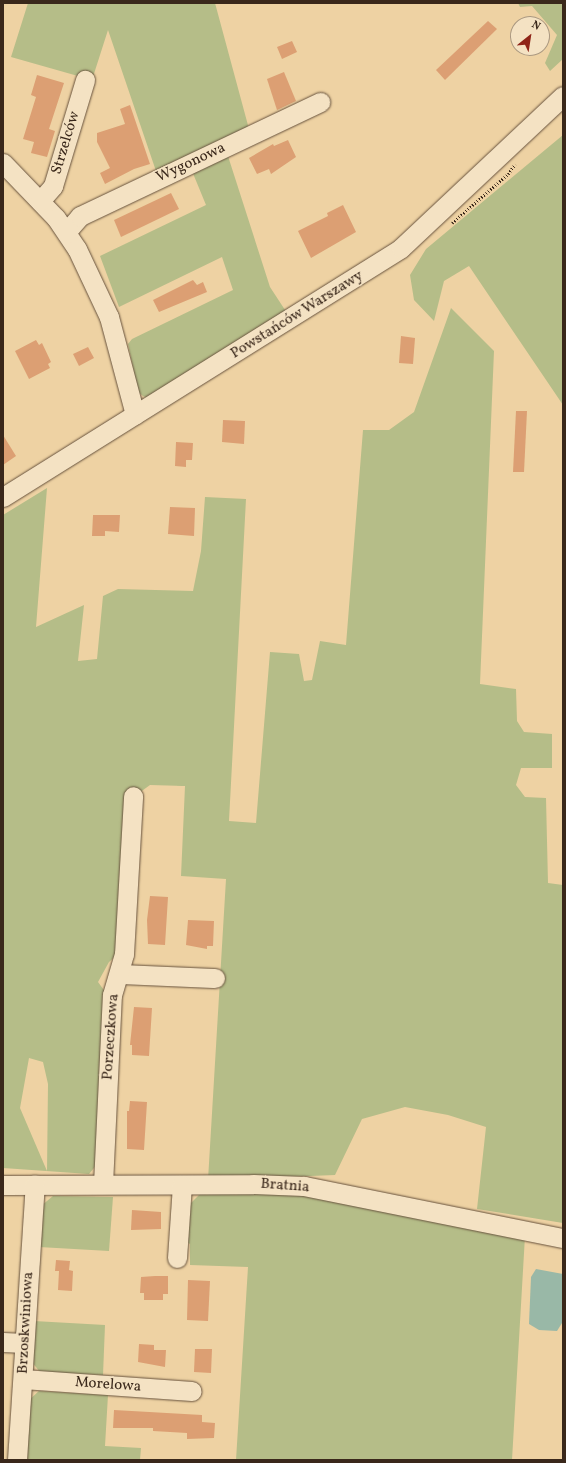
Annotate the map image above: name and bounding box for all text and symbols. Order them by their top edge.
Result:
north arrow [510,16,550,56]
text: N [529,18,543,35]
street label: Strzelców [48,109,84,177]
street label: Wygonowa [154,139,228,187]
street label: Powstańców Warszawy [227,267,367,363]
street label: Porzeczkowa [99,993,123,1081]
street label: Bratnia [260,1175,310,1197]
street label: Brzoskwiniowa [14,1271,38,1375]
street label: Morelowa [74,1374,142,1396]

